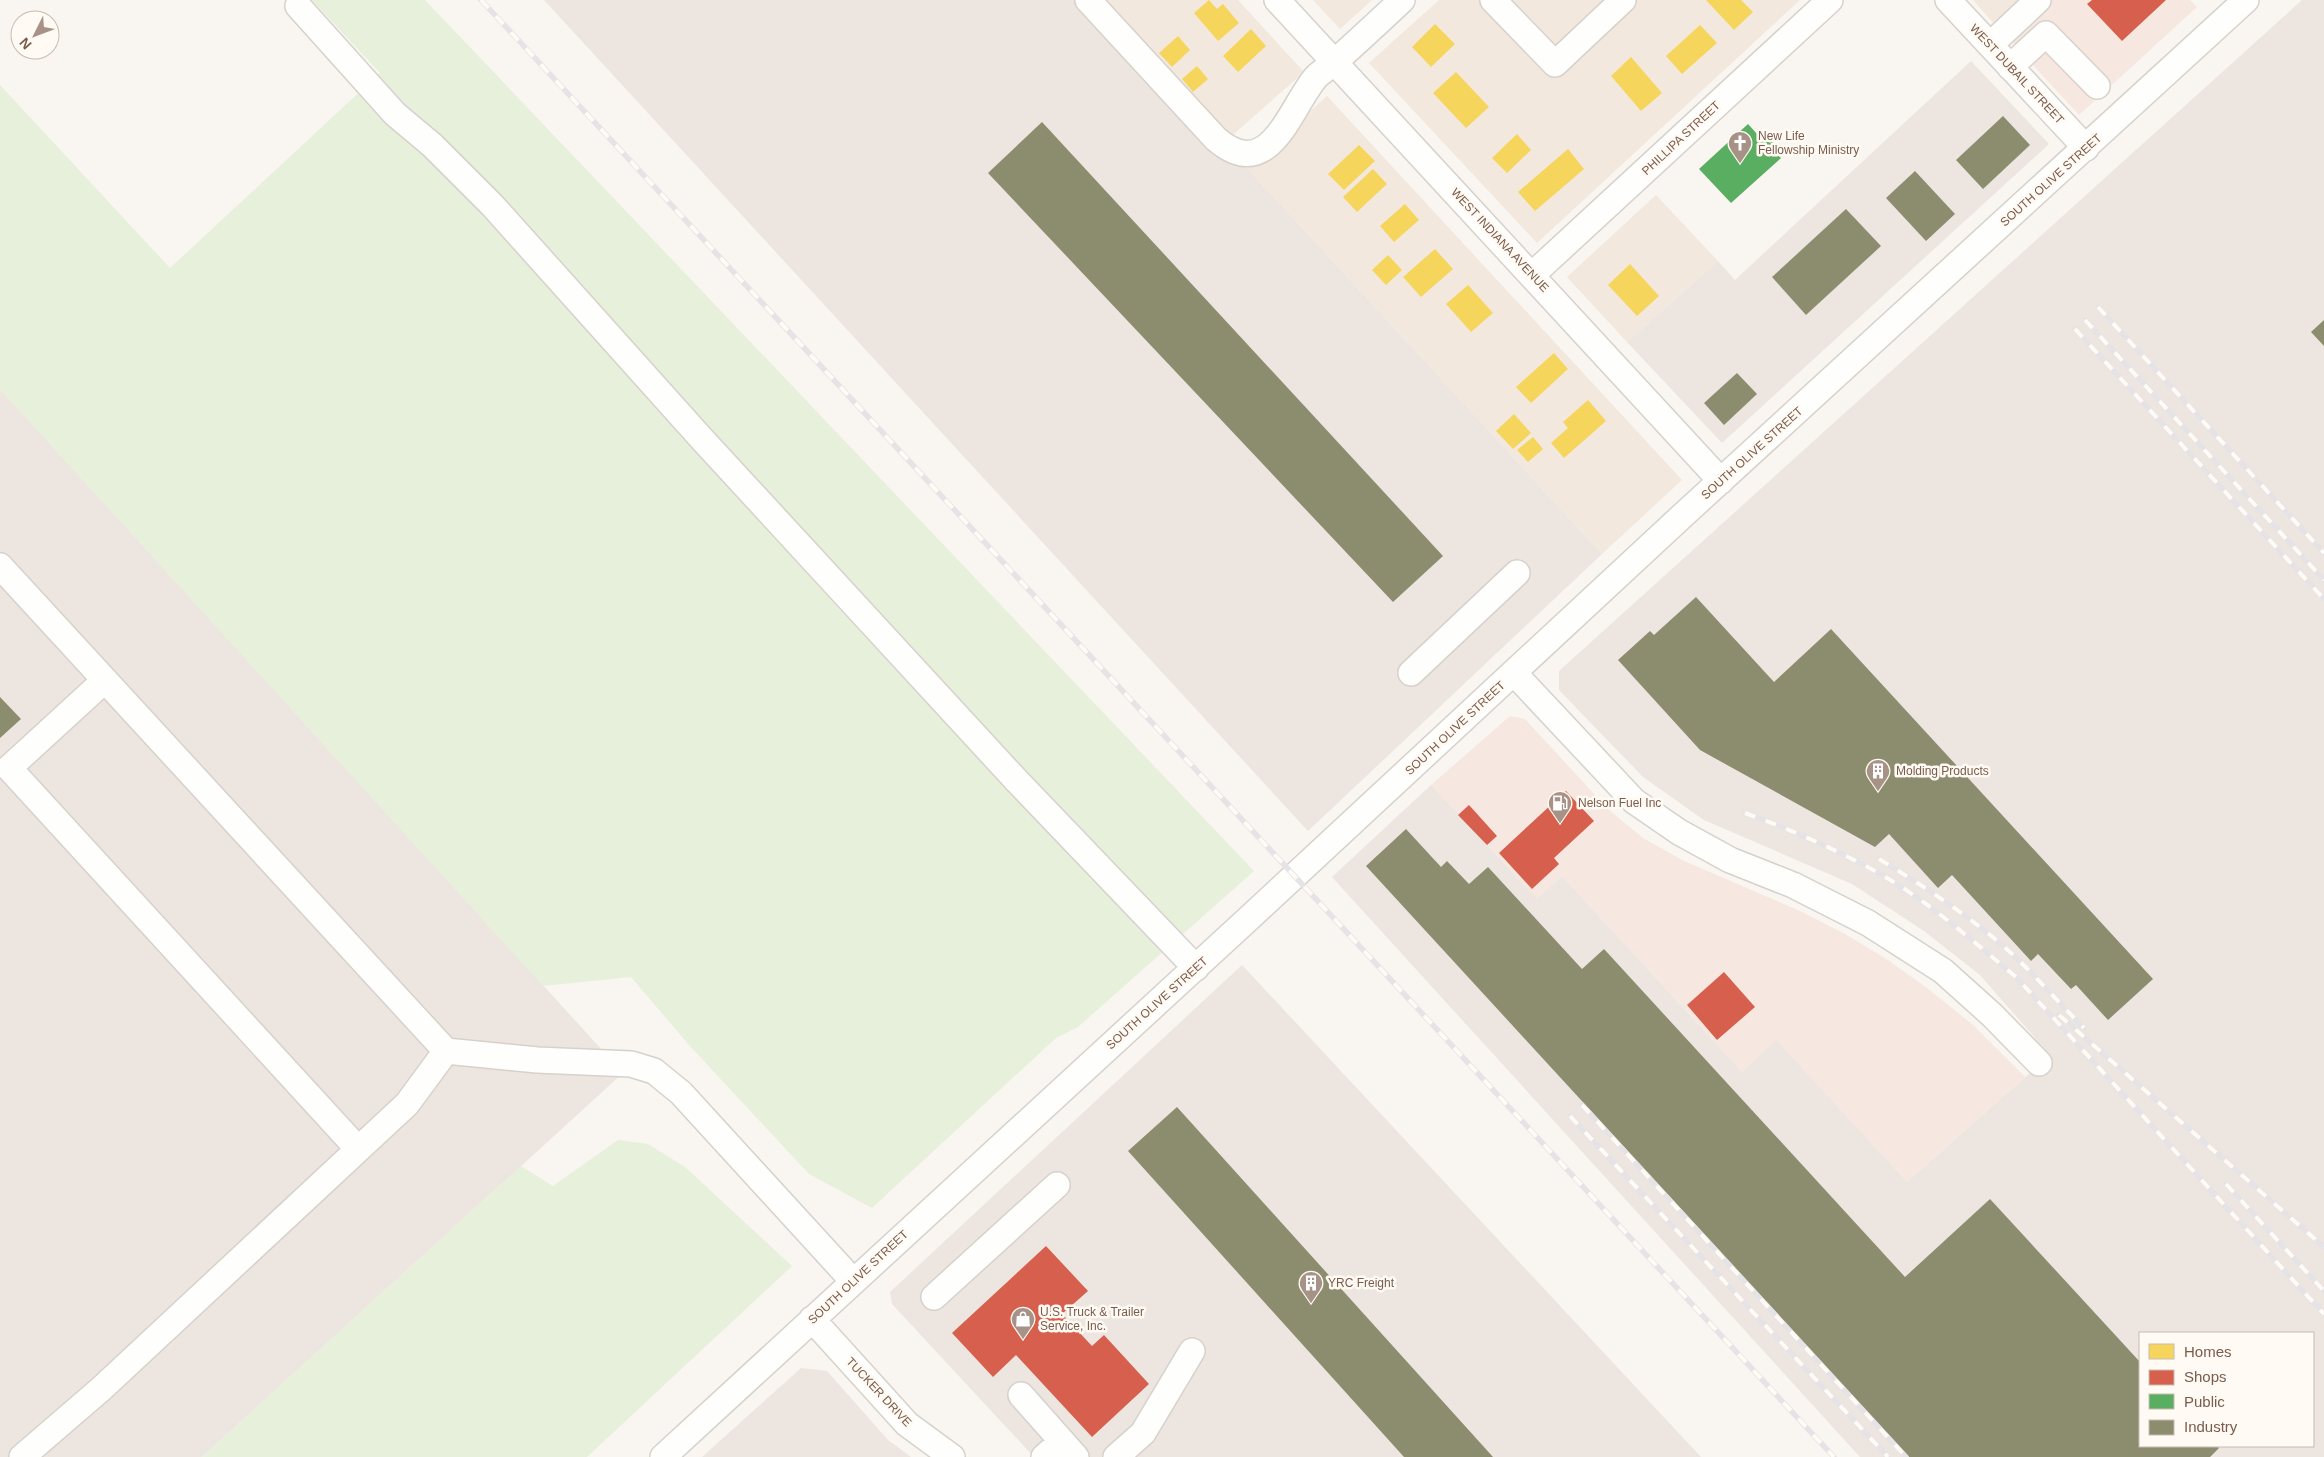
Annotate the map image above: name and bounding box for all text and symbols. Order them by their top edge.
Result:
north arrow [10,10,60,60]
street label: WEST DUBAIL STREET [1967,21,2067,127]
text: N [16,35,35,53]
street label: PHILLIPA STREET [1639,98,1723,178]
place label: New Life Fellowship Ministry [1758,129,1859,157]
church icon: New Life Fellowship Ministry [1727,130,1753,164]
street label: SOUTH OLIVE STREET [1998,130,2105,229]
street label: WEST INDIANA AVENUE [1448,185,1552,295]
street label: SOUTH OLIVE STREET [1699,403,1806,502]
street label: SOUTH OLIVE STREET [1402,678,1508,778]
building icon: Molding Products [1865,758,1891,792]
place label: Molding Products [1896,764,1989,778]
fuel station icon: Nelson Fuel Inc [1547,790,1573,824]
place label: Nelson Fuel Inc [1578,796,1661,810]
street label: SOUTH OLIVE STREET [1104,953,1211,1052]
street label: SOUTH OLIVE STREET [805,1227,911,1327]
building icon: YRC Freight [1298,1270,1324,1304]
place label: YRC Freight [1328,1276,1395,1290]
place label: U.S. Truck & Trailer Service, Inc. [1040,1305,1144,1333]
shop icon: U.S. Truck & Trailer Service, Inc. [1010,1306,1036,1340]
legend [2139,1332,2314,1447]
text: Homes [2184,1343,2232,1360]
street label: TUCKER DRIVE [843,1355,915,1429]
text: Shops [2184,1368,2227,1385]
text: Public [2184,1393,2225,1410]
text: Industry [2184,1418,2238,1435]

